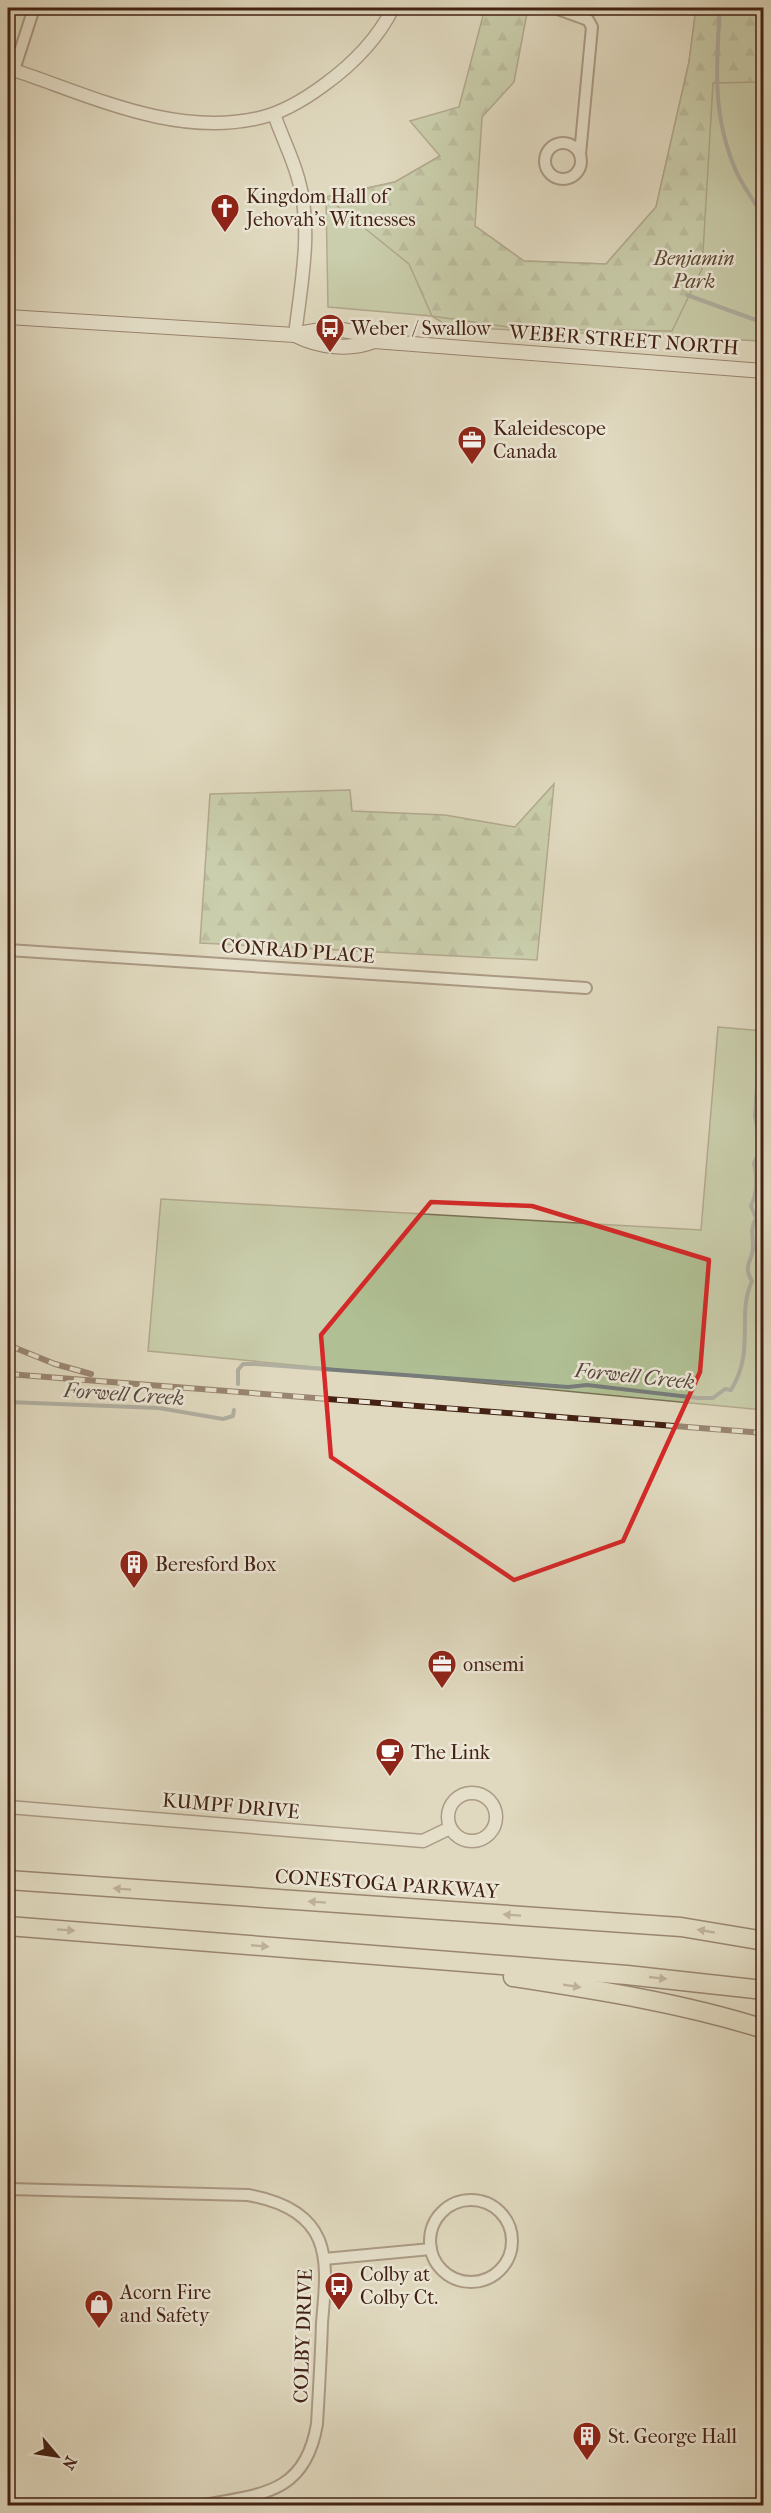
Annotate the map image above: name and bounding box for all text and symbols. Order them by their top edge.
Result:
place label: Kingdom Hall of Jehovah's Witnesses [244,185,416,231]
church icon: Kingdom Hall of Jehovah's Witnesses [209,192,241,234]
park label: Benjamin Park [653,247,734,293]
bus stop icon: Weber / Swallow [314,312,346,354]
place label: Weber / Swallow [350,317,492,340]
street label: WEBER STREET NORTH [508,320,740,360]
place label: Kaleidescope Canada [493,417,606,463]
office icon: Kaleidescope Canada [456,424,488,466]
street label: CONRAD PLACE [221,934,375,968]
water label: Forwell Creek [573,1358,696,1394]
water label: Forwell Creek [62,1378,185,1410]
building icon: Beresford Box [118,1548,150,1590]
place label: Beresford Box [155,1553,277,1576]
office icon: onsemi [426,1648,458,1690]
place label: onsemi [463,1653,525,1676]
cafe icon: The Link [374,1736,406,1778]
place label: The Link [411,1741,491,1764]
street label: KUMPF DRIVE [161,1789,301,1823]
street label: CONESTOGA PARKWAY [274,1865,501,1903]
one-way arrow [113,1884,132,1893]
one-way arrow [307,1897,326,1907]
one-way arrow [502,1911,521,1920]
one-way arrow [56,1925,75,1935]
one-way arrow [696,1926,715,1935]
one-way arrow [251,1941,270,1951]
one-way arrow [648,1973,667,1983]
one-way arrow [562,1982,581,1991]
place label: Colby at Colby Ct. [360,2263,438,2309]
street label: COLBY DRIVE [289,2268,317,2404]
bus stop icon: Colby at Colby Ct. [323,2270,355,2312]
place label: Acorn Fire and Safety [119,2281,211,2327]
shop icon: Acorn Fire and Safety [83,2288,115,2330]
building icon: St. George Hall [571,2420,603,2462]
place label: St. George Hall [608,2425,738,2448]
north arrow [27,2426,87,2486]
text: N [58,2453,81,2474]

